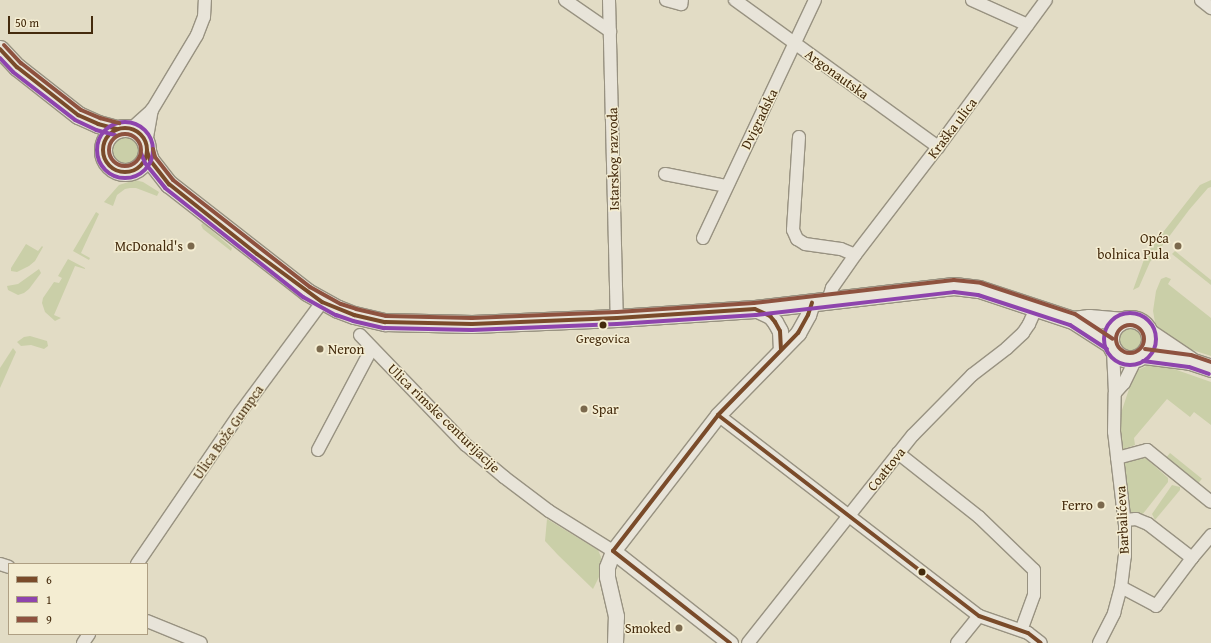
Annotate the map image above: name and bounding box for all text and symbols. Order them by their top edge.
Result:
scale bar [10,8,95,34]
text: 50 m [15,14,39,31]
street label: Argonautska [802,45,872,103]
street label: Dvigradska [737,86,781,152]
street label: Kraška ulica [924,95,980,161]
street label: Istarskog razvoda [604,107,622,211]
place label: Opća bolnica Pula [1097,230,1169,262]
place label: McDonald's [115,238,183,254]
marker: Opća bolnica Pula [1172,240,1184,252]
marker: McDonald's [186,241,196,251]
marker: Gregovica [598,320,608,330]
place label: Gregovica [576,331,630,347]
place label: Neron [328,341,364,357]
marker: Neron [315,344,325,354]
street label: Ulica rimske centurijacije [384,360,504,476]
street label: Ulica Bože Gumpca [189,382,267,482]
place label: Spar [592,401,619,417]
marker: Spar [579,404,589,414]
street label: Coattova [863,444,909,494]
street label: Barbalićeva [1112,486,1132,554]
place label: Ferro [1062,497,1093,513]
marker: Ferro [1096,500,1106,510]
legend [8,563,148,635]
unlabelled marker [917,567,927,577]
text: 6 [46,571,52,588]
text: 1 [46,591,52,608]
text: 9 [46,611,52,628]
place label: Smoked [625,620,671,636]
marker: Smoked [674,623,684,633]

